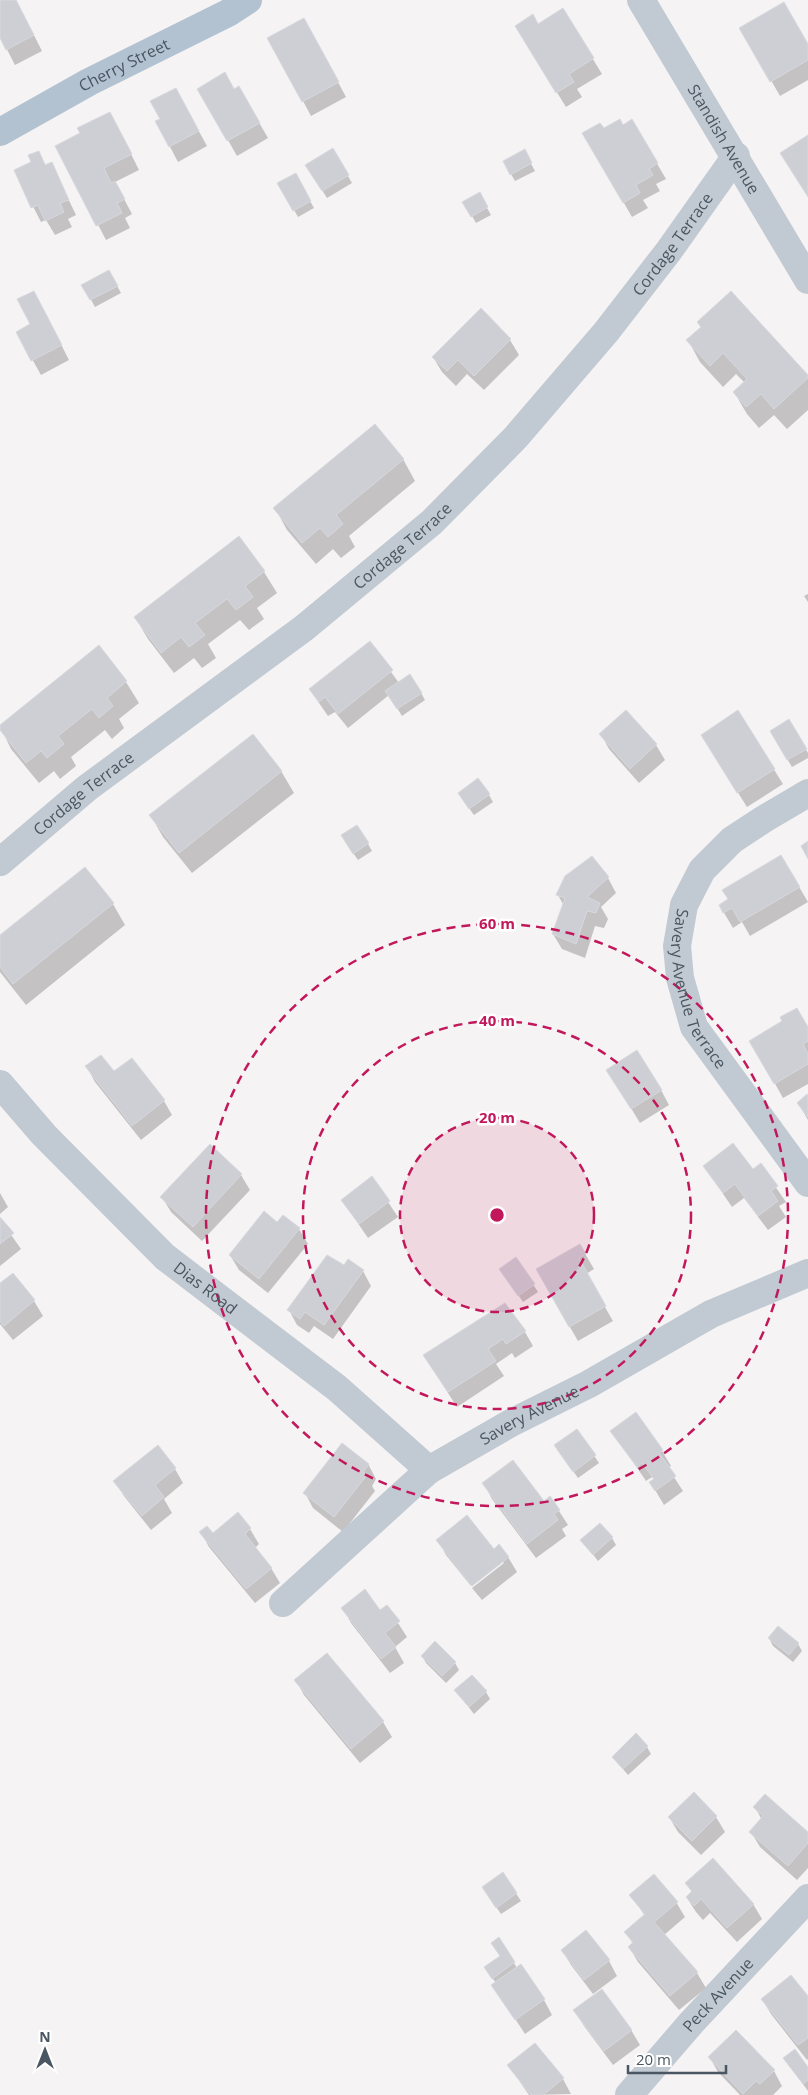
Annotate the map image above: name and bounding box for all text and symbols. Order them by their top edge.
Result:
street label: Cherry Street [74,33,173,97]
street label: Standish Avenue [683,80,765,198]
street label: Cordage Terrace [627,188,718,300]
street label: Cordage Terrace [348,497,456,594]
street label: Cordage Terrace [28,746,138,840]
street label: Savery Avenue Terrace [666,907,732,1073]
text: 60 m [479,913,515,933]
text: 40 m [479,1010,515,1030]
text: 20 m [479,1107,515,1127]
centre of rings [488,1206,506,1224]
street label: Dias Road [169,1256,242,1319]
street label: Savery Avenue [476,1380,583,1450]
street label: Peck Avenue [677,1953,758,2037]
north arrow [20,2025,70,2075]
text: N [39,2027,51,2046]
scale bar [628,2042,726,2074]
text: 20 m [636,2049,671,2069]

